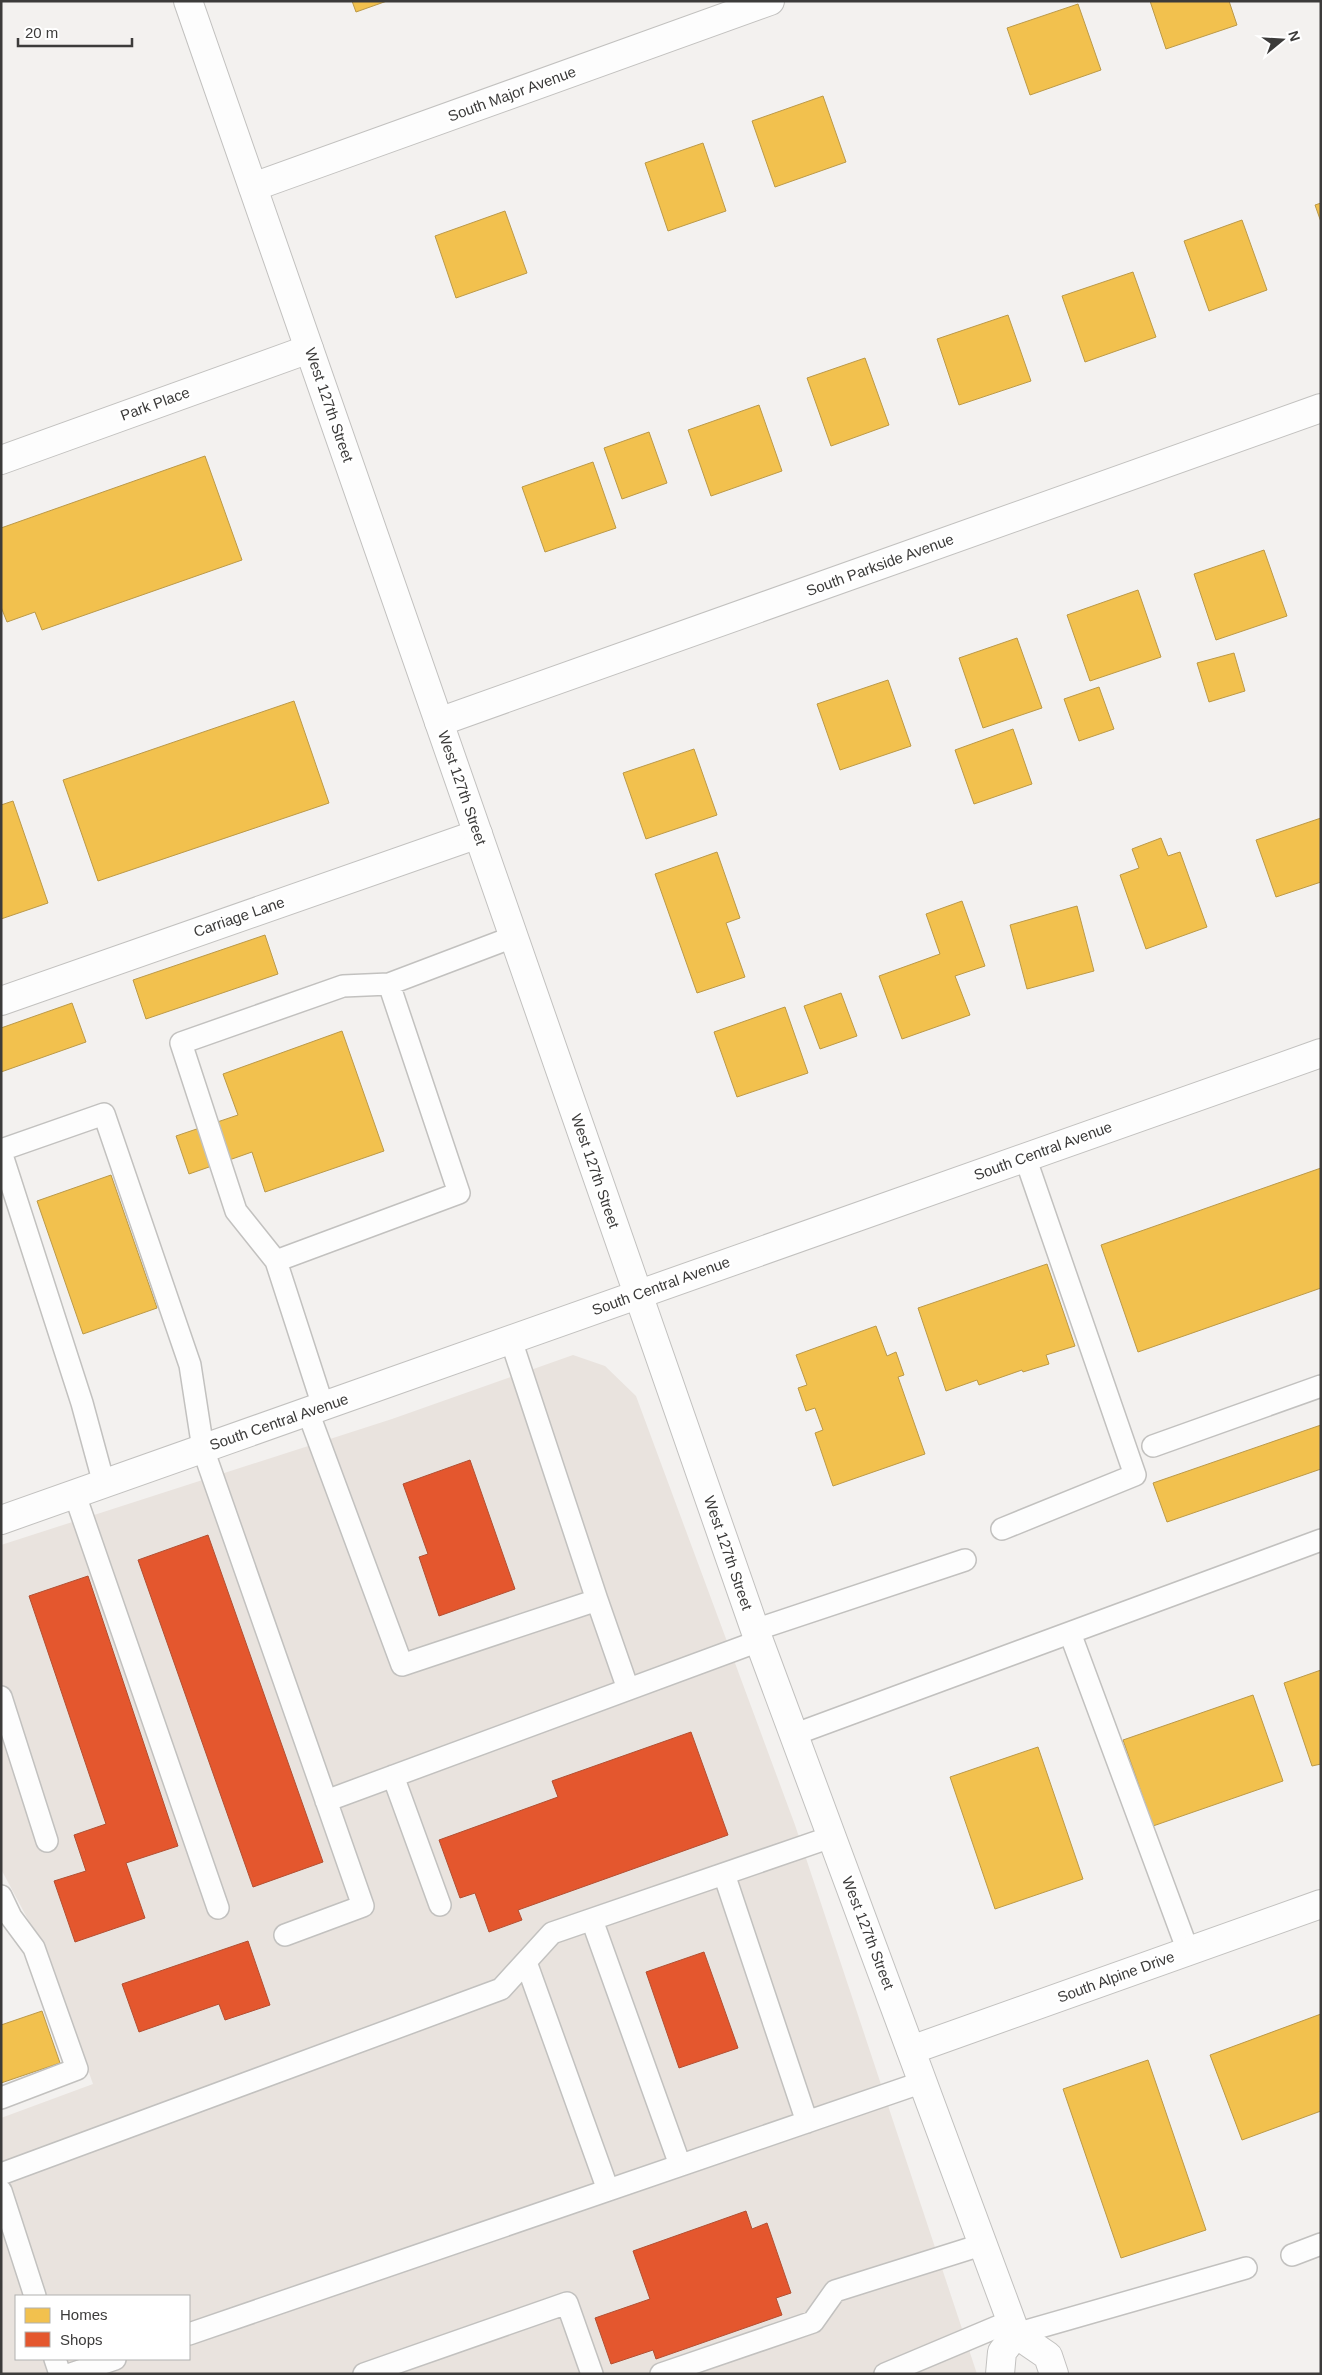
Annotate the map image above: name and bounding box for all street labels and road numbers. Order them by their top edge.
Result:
street label: South Major Avenue [446,62,578,125]
street label: West 127th Street [302,345,357,465]
street label: Park Place [118,383,192,424]
street label: South Parkside Avenue [804,530,956,599]
street label: West 127th Street [435,728,490,848]
street label: Carriage Lane [191,893,287,940]
street label: West 127th Street [568,1111,623,1231]
street label: South Central Avenue [971,1118,1114,1183]
street label: South Central Avenue [589,1253,732,1318]
street label: South Central Avenue [207,1390,350,1453]
street label: West 127th Street [701,1493,756,1613]
street label: West 127th Street [839,1874,898,1993]
street label: South Alpine Drive [1055,1947,1177,2006]

